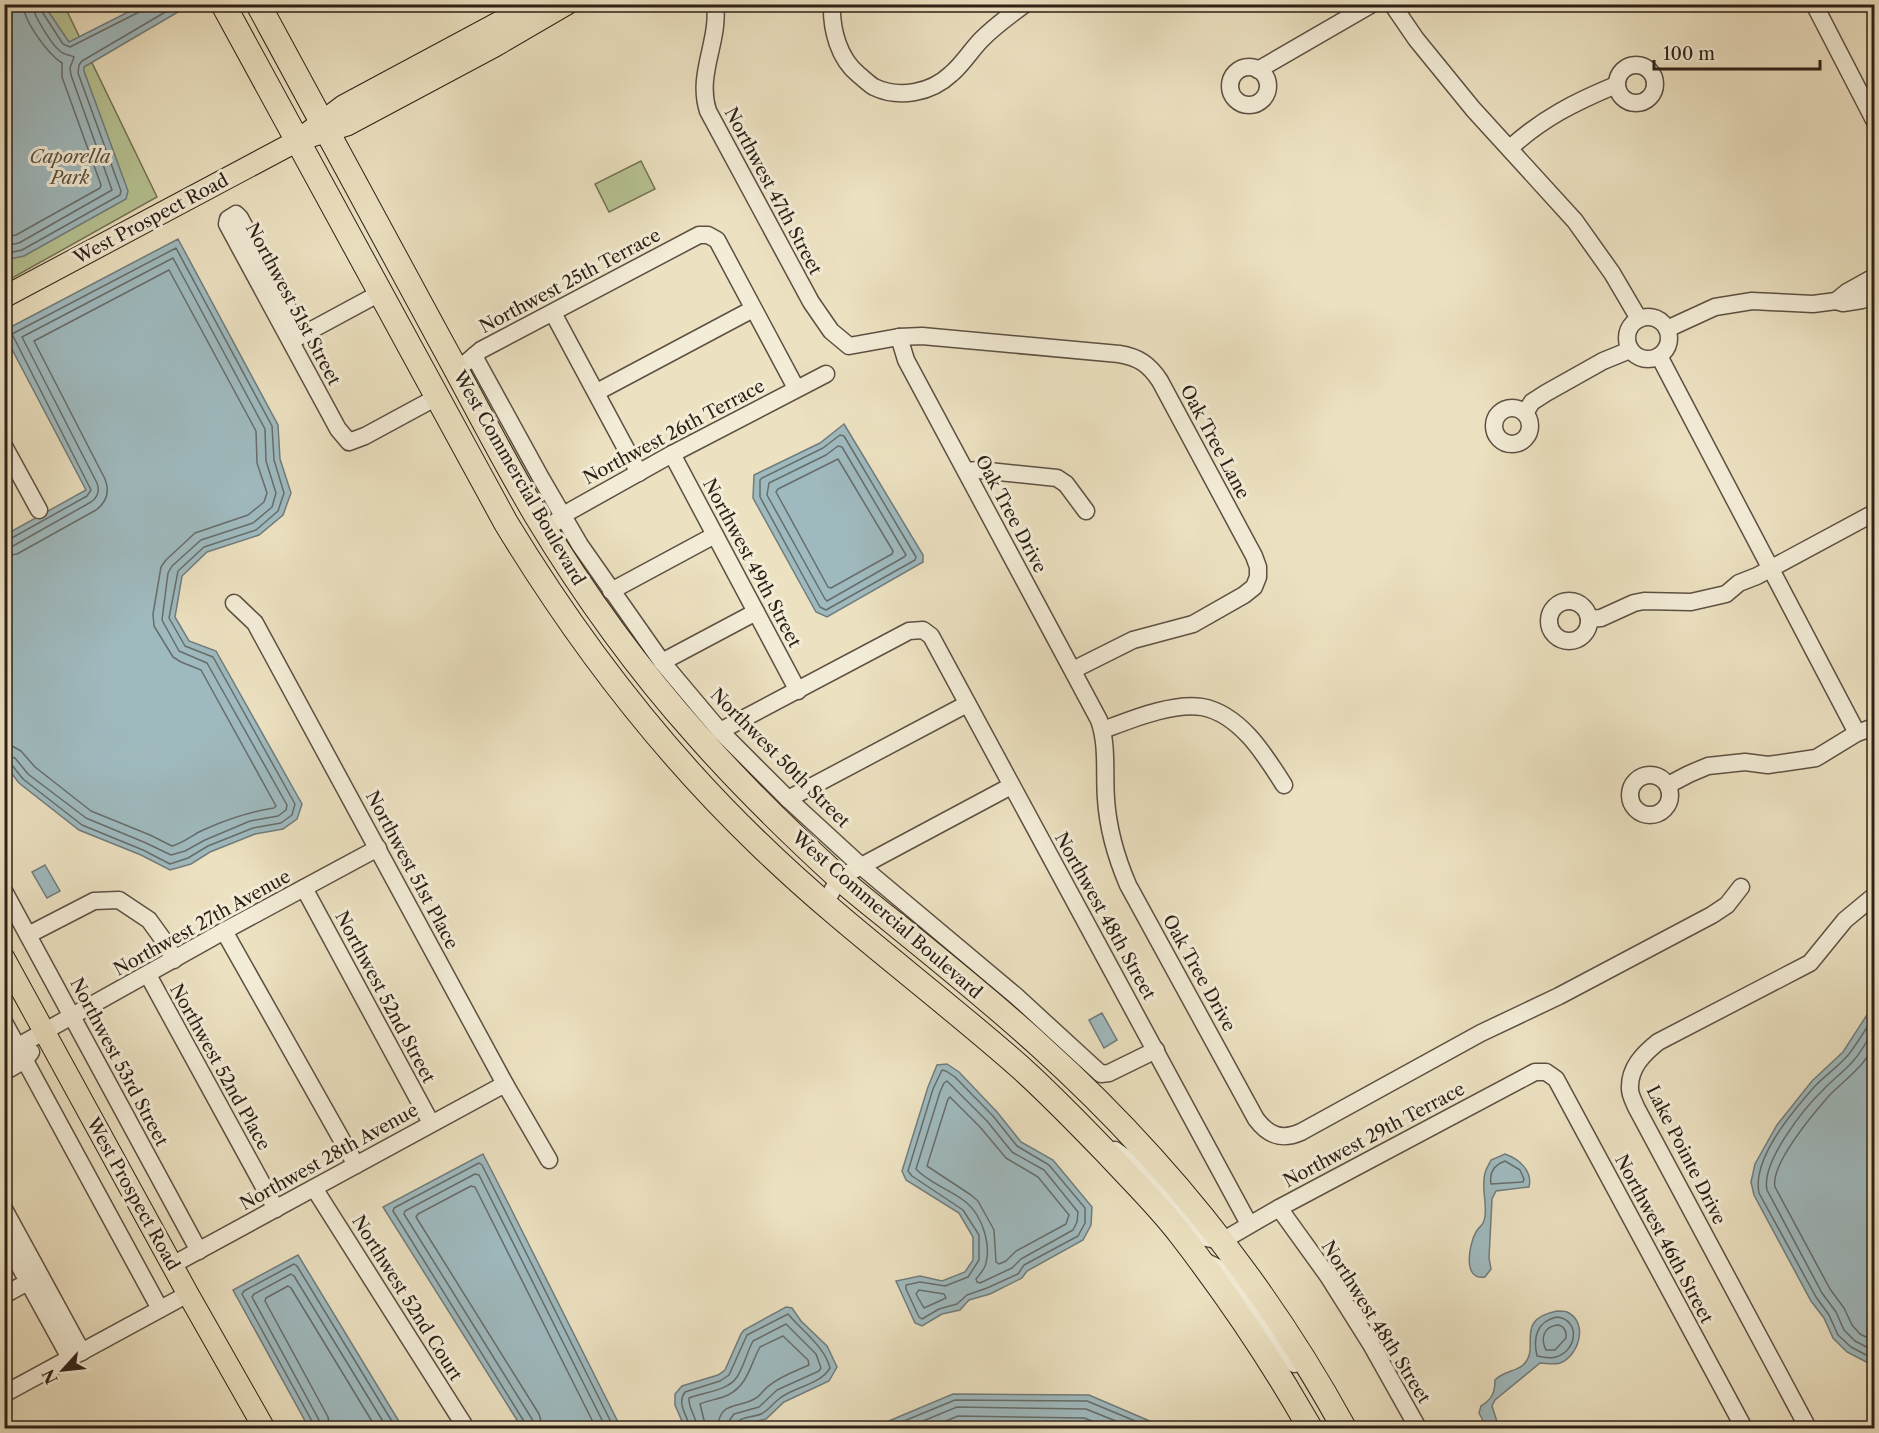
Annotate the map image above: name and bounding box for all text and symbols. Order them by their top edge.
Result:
scale bar [1654,33,1820,71]
text: 100 m [1663,43,1715,65]
street label: Northwest 47th Street [720,104,827,279]
park label: Caporella Park [29,146,111,189]
street label: West Prospect Road [69,169,232,269]
street label: Northwest 51st Street [241,219,345,390]
street label: Northwest 25th Terrace [476,224,664,338]
street label: West Commercial Boulevard [448,366,590,589]
street label: Northwest 26th Terrace [579,375,769,489]
street label: Oak Tree Lane [1176,381,1254,503]
street label: Oak Tree Drive [971,451,1051,577]
street label: Northwest 49th Street [698,475,806,652]
street label: Northwest 50th Street [706,684,855,833]
street label: Northwest 51st Place [361,787,463,953]
street label: West Commercial Boulevard [787,826,986,1003]
street label: Northwest 48th Street [1050,828,1161,1004]
street label: Northwest 27th Avenue [110,865,294,981]
street label: Northwest 52nd Street [330,907,440,1087]
street label: Oak Tree Drive [1158,911,1240,1035]
street label: Northwest 53rd Street [65,974,173,1150]
street label: Northwest 52nd Place [165,980,275,1154]
street label: Northwest 29th Terrace [1279,1078,1469,1192]
street label: Lake Pointe Drive [1641,1082,1731,1228]
street label: Northwest 28th Avenue [236,1099,422,1215]
street label: West Prospect Road [81,1113,184,1274]
street label: Northwest 46th Street [1610,1151,1718,1328]
street label: Northwest 52nd Court [347,1211,467,1385]
street label: Northwest 48th Street [1317,1236,1435,1408]
north arrow [33,1340,93,1400]
text: N [38,1366,62,1388]

